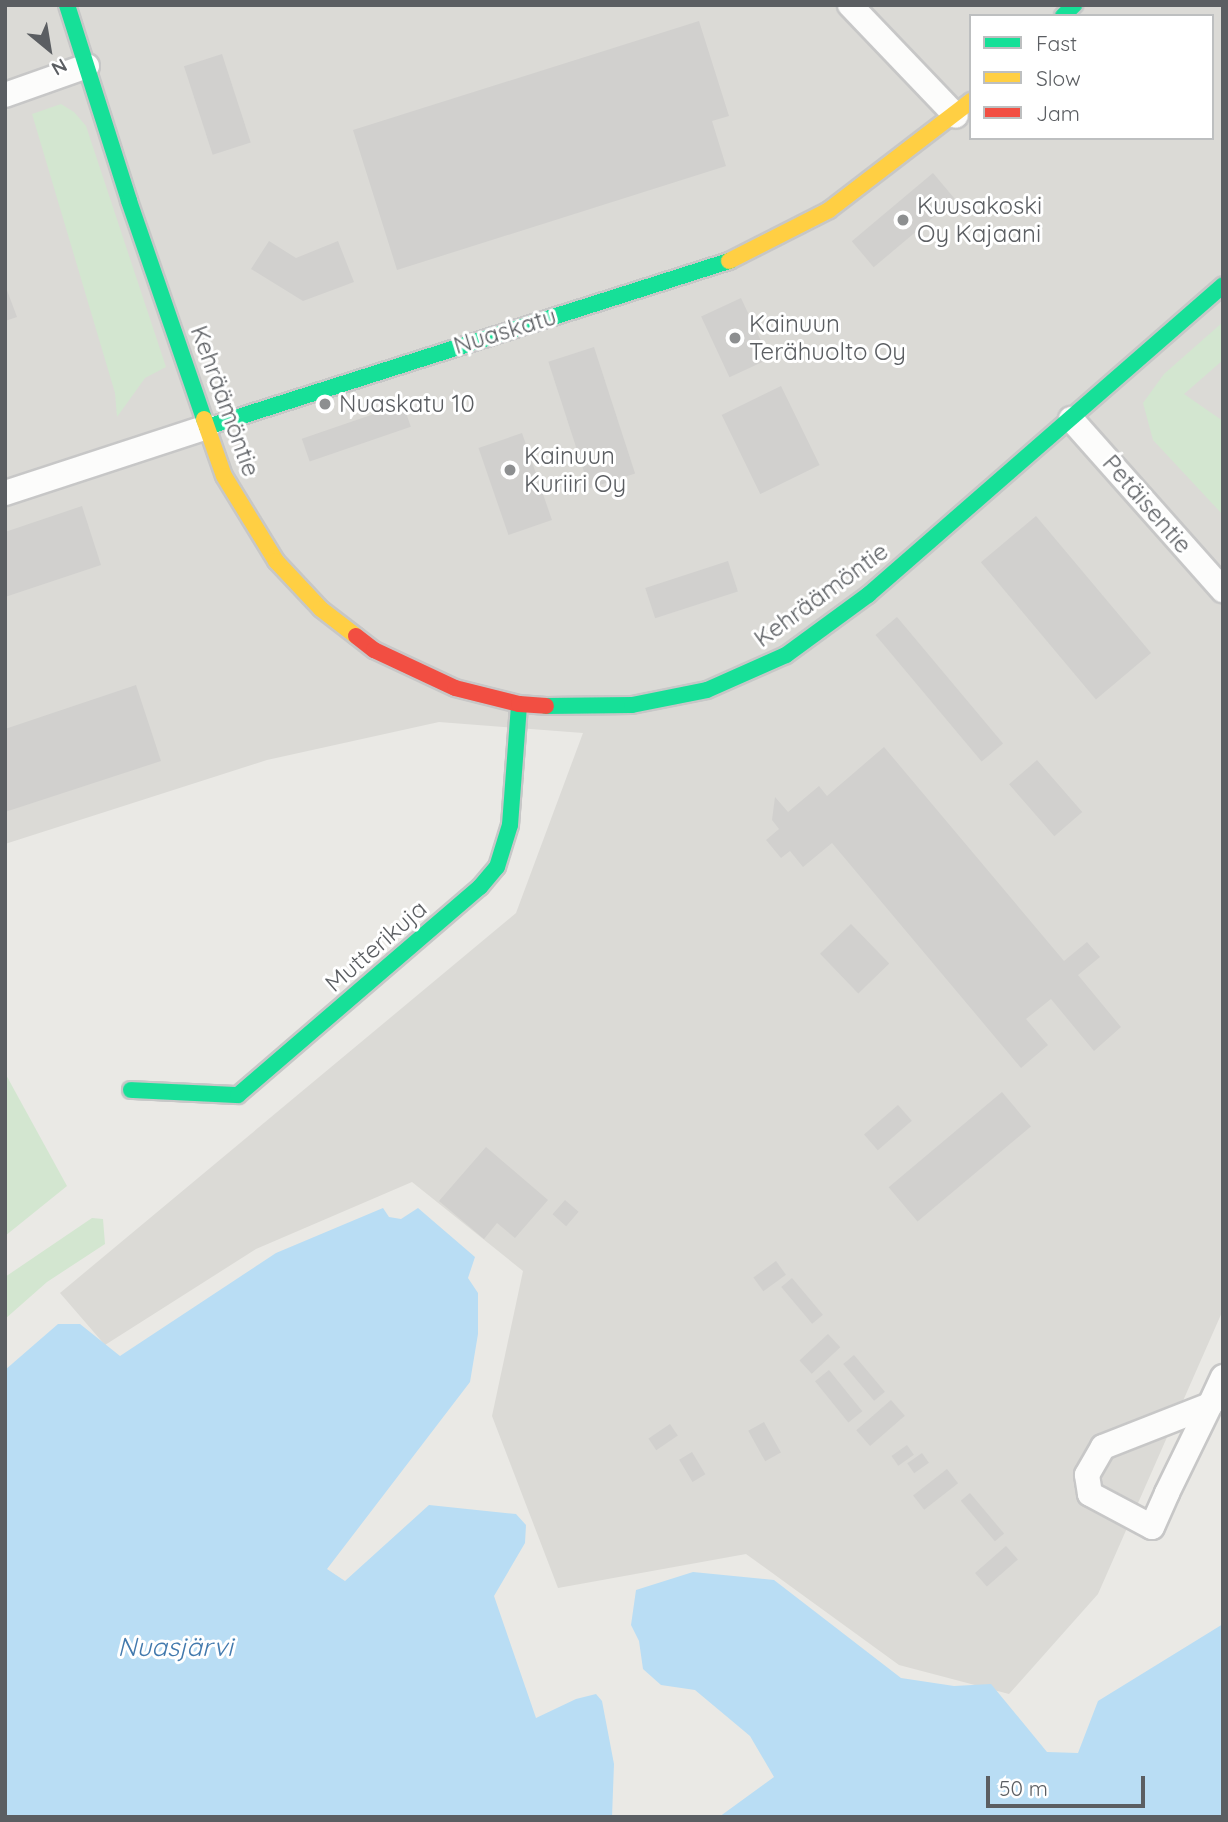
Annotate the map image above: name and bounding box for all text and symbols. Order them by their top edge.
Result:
north arrow [14,14,84,84]
legend [969,14,1214,140]
text: Fast [1036,30,1077,56]
text: N [47,53,72,81]
text: Slow [1036,65,1081,91]
text: Jam [1036,100,1080,126]
place label: Kuusakoski Oy Kajaani [917,192,1042,248]
marker: Kuusakoski Oy Kajaani [895,212,911,228]
street label: Nuaskatu [450,302,560,360]
place label: Kainuun Terähuolto Oy [749,310,906,366]
street label: Kehräämöntie [184,322,266,480]
marker: Kainuun Terähuolto Oy [727,330,743,346]
place label: Nuaskatu 10 [339,390,475,418]
marker: Nuaskatu 10 [317,396,333,412]
place label: Kainuun Kuriiri Oy [524,442,626,498]
street label: Petäisentie [1096,449,1198,559]
marker: Kainuun Kuriiri Oy [502,462,518,478]
street label: Kehräämöntie [749,537,893,653]
street label: Mutterikuja [319,894,433,998]
water label: Nuasjärvi [117,1631,233,1663]
scale bar [990,1762,1149,1806]
text: 50 m [999,1775,1048,1801]

